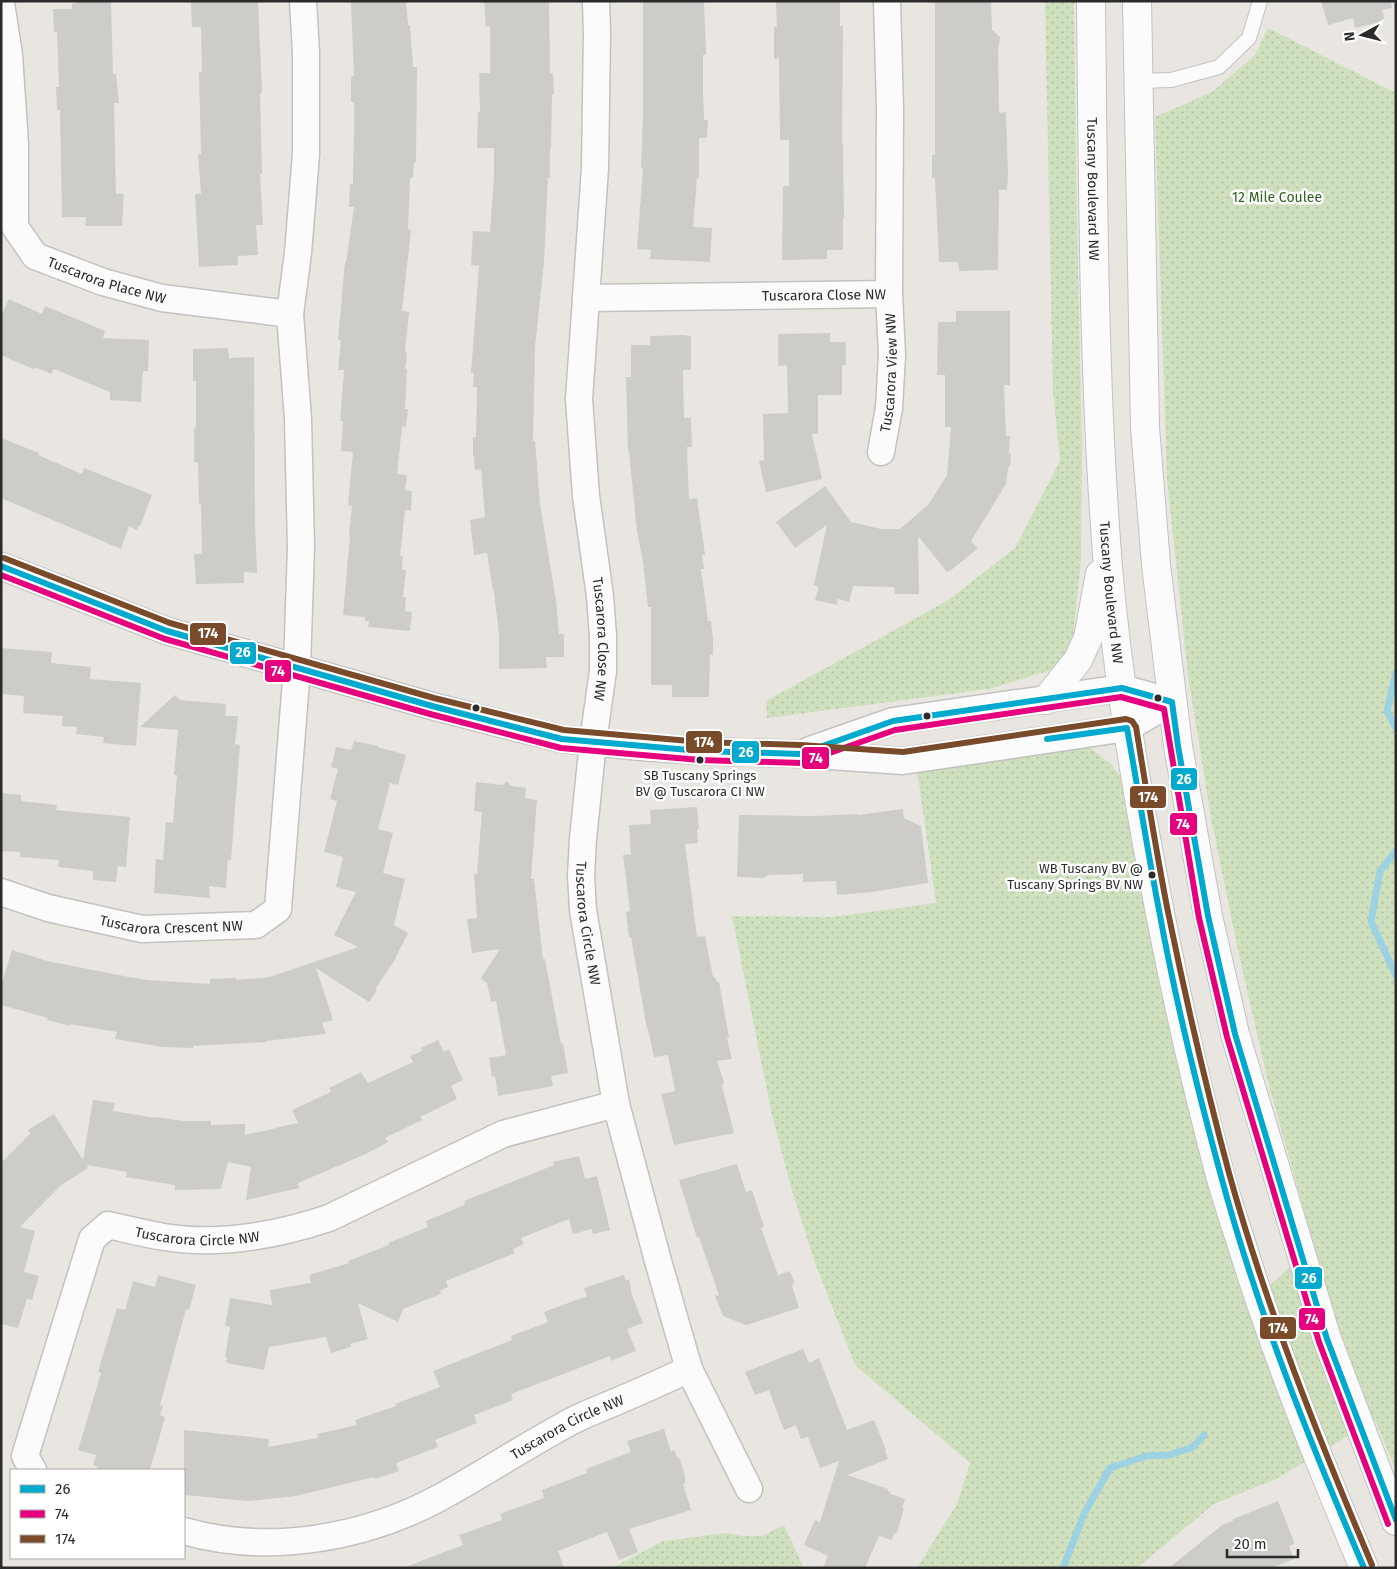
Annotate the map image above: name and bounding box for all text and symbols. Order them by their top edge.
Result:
north arrow [1337,10,1387,60]
text: N [1341,31,1359,42]
street label: Tuscany Boulevard NW [1083,117,1102,261]
park label: 12 Mile Coulee [1232,189,1322,206]
street label: Tuscarora Place NW [45,254,168,308]
street label: Tuscarora Close NW [762,286,887,305]
street label: Tuscarora View NW [877,312,901,434]
street label: Tuscany Boulevard NW [1096,521,1126,665]
street label: Tuscarora Close NW [588,576,611,702]
line badge: 174 [189,622,227,646]
text: 174 [198,625,218,642]
line badge: 26 [229,641,257,665]
text: 26 [235,644,251,661]
line badge: 74 [264,659,292,683]
text: 74 [271,663,285,680]
unlabelled marker [1153,693,1163,703]
unlabelled marker [471,703,481,713]
unlabelled marker [922,711,932,721]
line badge: 174 [685,730,723,754]
text: 174 [694,734,714,751]
line badge: 26 [731,740,760,764]
text: 26 [738,744,754,761]
line badge: 74 [801,746,830,770]
text: 74 [809,750,823,767]
marker: SB Tuscany Springs BV @ Tuscarora CI NW [695,755,705,765]
line badge: 26 [1170,767,1198,791]
place label: SB Tuscany Springs BV @ Tuscarora CI NW [635,768,765,799]
text: 26 [1176,771,1192,788]
line badge: 174 [1129,785,1167,809]
text: 174 [1138,789,1158,806]
line badge: 74 [1169,812,1198,836]
text: 74 [1176,816,1190,833]
street label: Tuscarora Circle NW [572,861,604,987]
place label: WB Tuscany BV @ Tuscany Springs BV NW [1007,861,1143,892]
marker: WB Tuscany BV @ Tuscany Springs BV NW [1147,870,1157,880]
street label: Tuscarora Crescent NW [98,912,244,938]
street label: Tuscarora Circle NW [133,1223,261,1249]
line badge: 26 [1294,1266,1323,1290]
text: 26 [1301,1270,1317,1287]
line badge: 74 [1298,1307,1326,1331]
text: 74 [1305,1311,1319,1328]
line badge: 174 [1259,1316,1297,1340]
text: 174 [1268,1320,1288,1337]
street label: Tuscarora Circle NW [508,1391,627,1463]
legend [10,1469,185,1559]
text: 26 [55,1480,70,1498]
text: 74 [55,1505,69,1523]
scale bar [1227,1526,1298,1558]
text: 174 [55,1530,76,1548]
text: 20 m [1234,1535,1267,1553]

